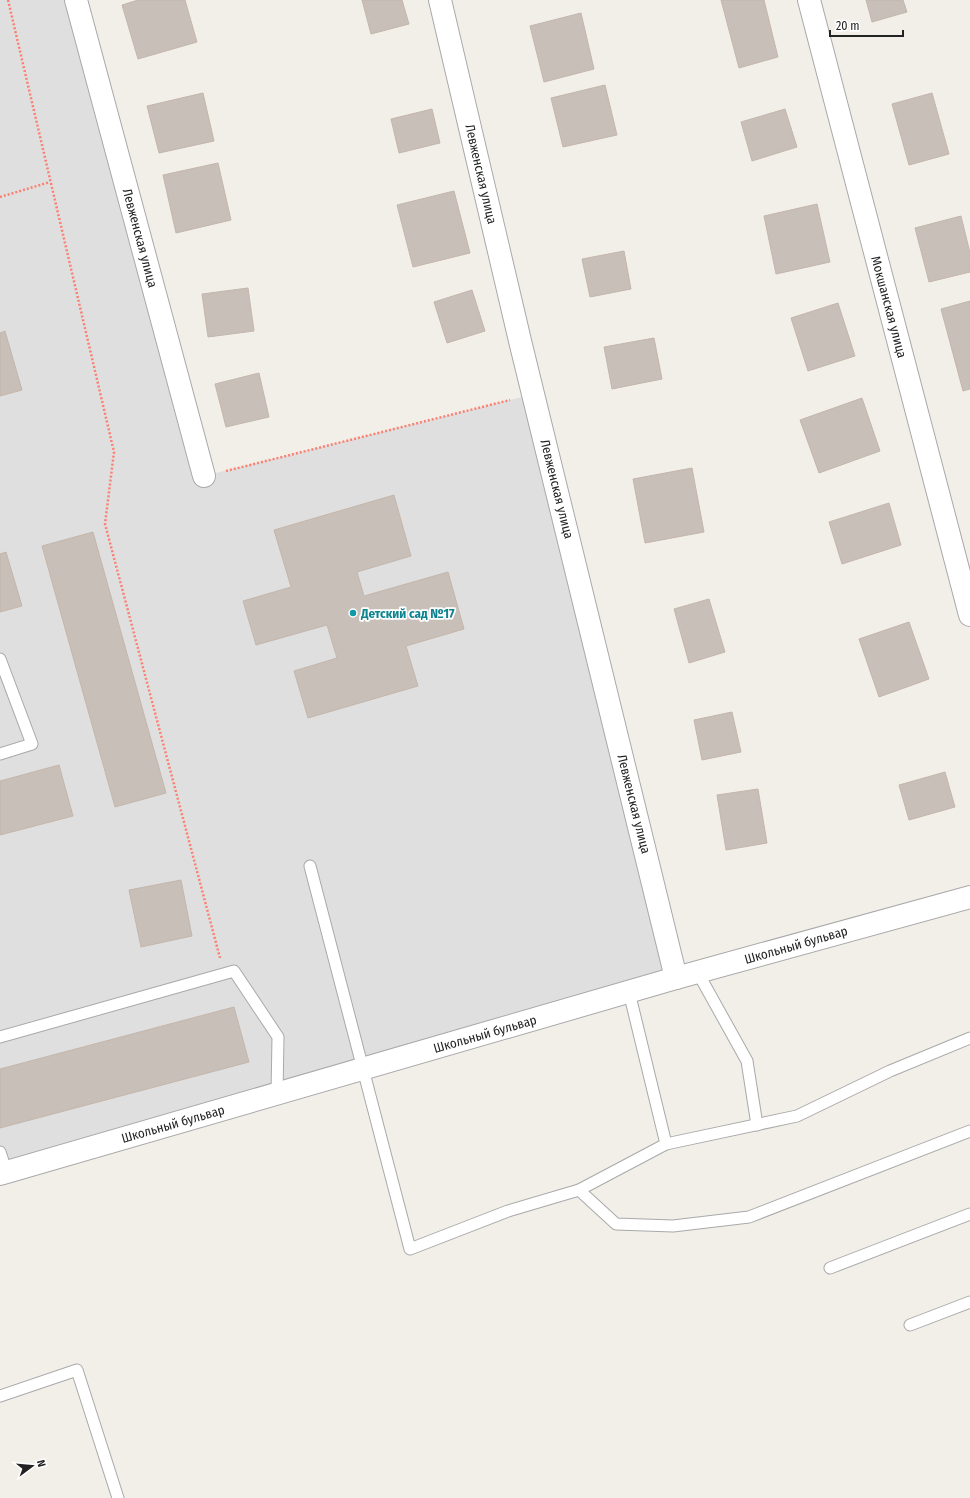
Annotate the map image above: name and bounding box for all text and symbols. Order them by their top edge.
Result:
scale bar [830,12,903,38]
text: 20 m [836,19,860,33]
street label: Левженская улица [462,123,500,225]
street label: Левженская улица [120,187,160,289]
street label: Мокшанская улица [868,254,910,360]
street label: Левженская улица [537,438,577,540]
place label: Детский сад №17 [360,606,455,621]
marker: Детский сад №17 [348,608,358,618]
street label: Левженская улица [614,753,654,855]
street label: Школьный бульвар [743,923,849,967]
street label: Школьный бульвар [432,1012,538,1056]
street label: Школьный бульвар [120,1102,226,1146]
north arrow [12,1446,52,1486]
text: N [34,1458,48,1468]

